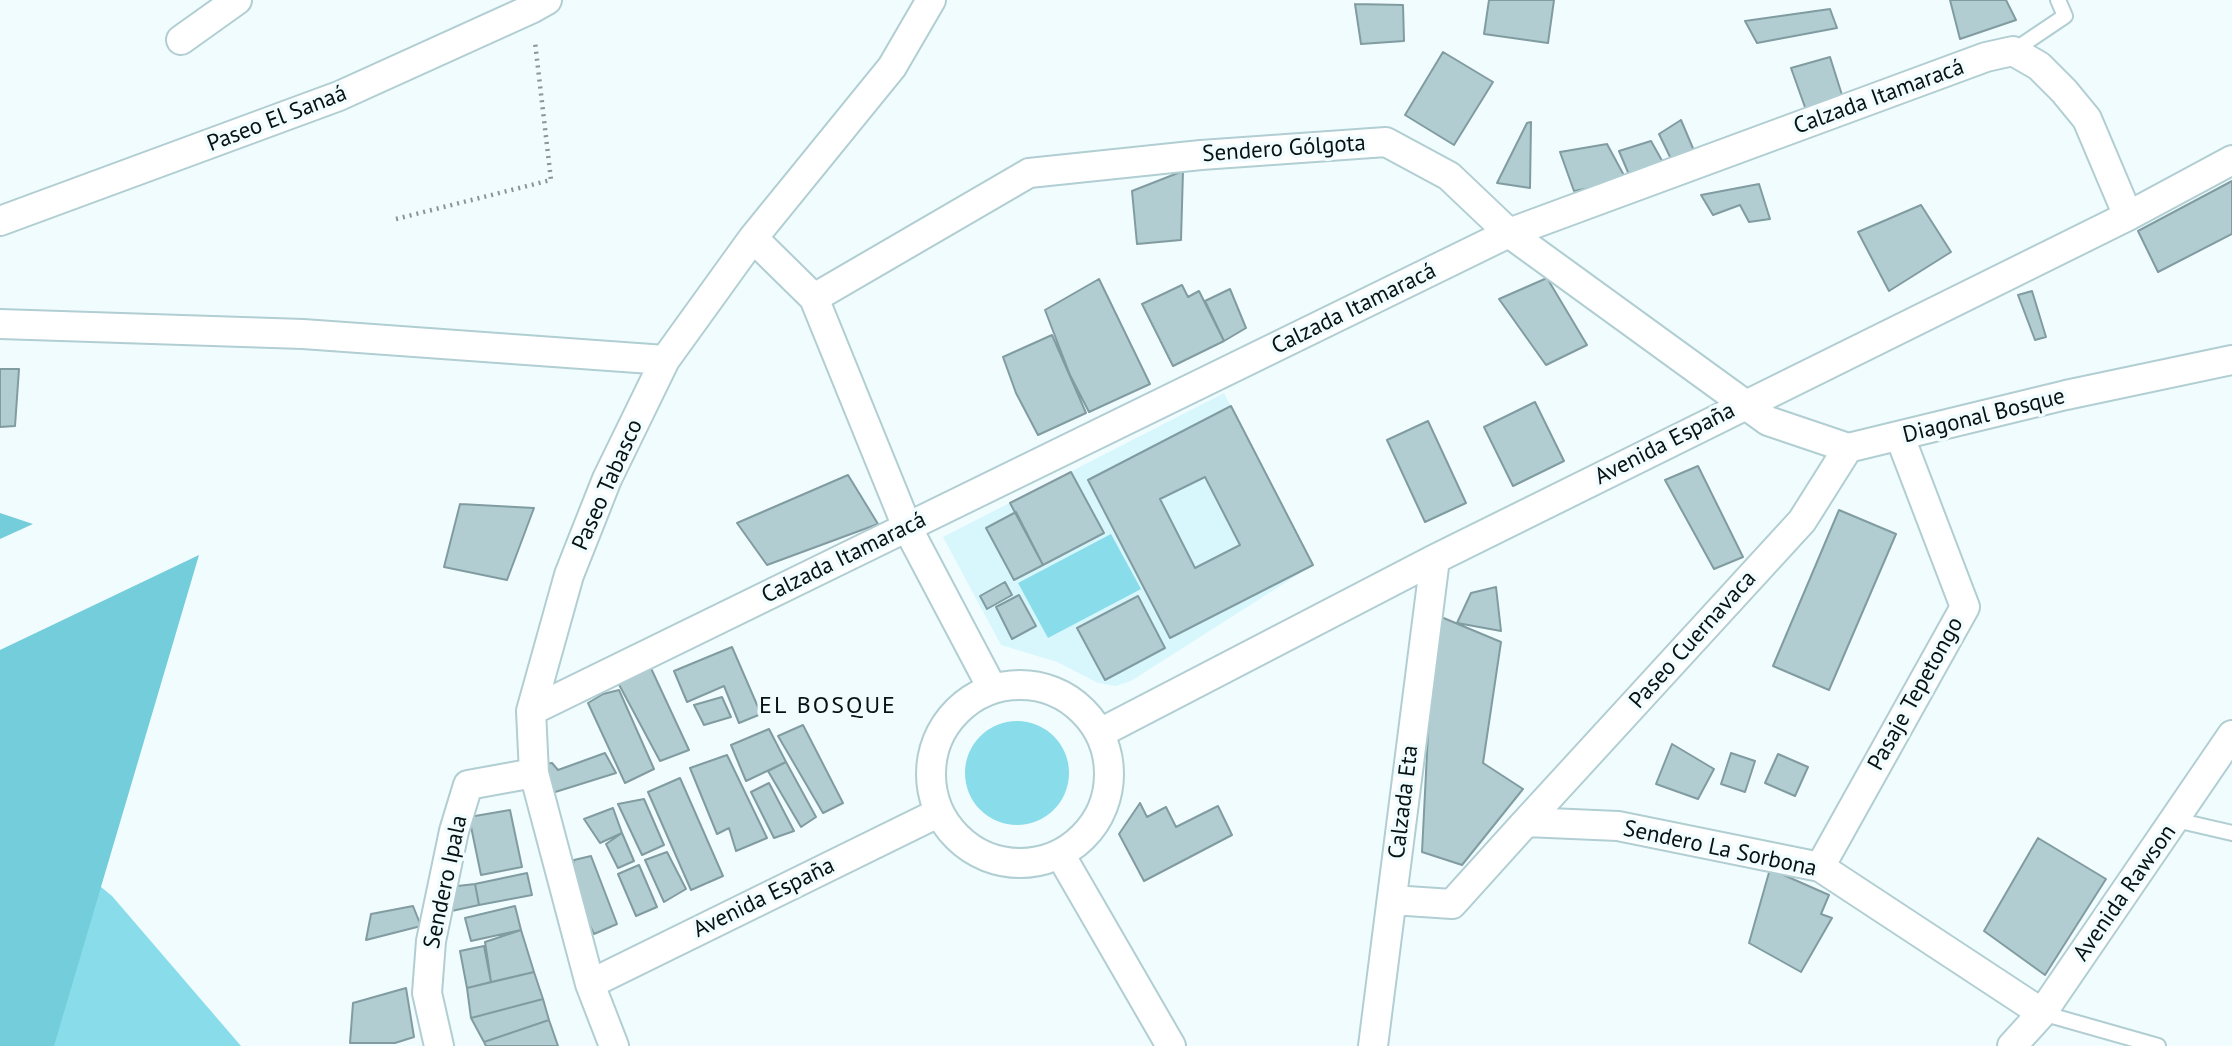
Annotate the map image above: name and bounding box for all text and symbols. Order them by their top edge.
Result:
street label: Calzada Itamaracá [1790,53,1968,141]
street label: Paseo El Sanaá [203,80,351,158]
street label: Sendero Gólgota [1201,130,1367,168]
street label: Calzada Itamaracá [1267,257,1441,361]
street label: Diagonal Bosque [1900,383,2068,449]
street label: Avenida España [1590,397,1740,491]
street label: Paseo Tabasco [567,415,649,555]
street label: Calzada Itamaracá [757,506,931,610]
street label: Paseo Cuernavaca [1624,565,1762,715]
street label: Pasaje Tepetongo [1862,612,1970,776]
district label: EL BOSQUE [760,692,896,720]
street label: Calzada Eta [1383,744,1425,860]
street label: Sendero Ipala [418,813,474,951]
street label: Sendero La Sorbona [1621,815,1819,883]
street label: Avenida Rawson [2068,819,2182,967]
street label: Avenida España [689,852,839,944]

